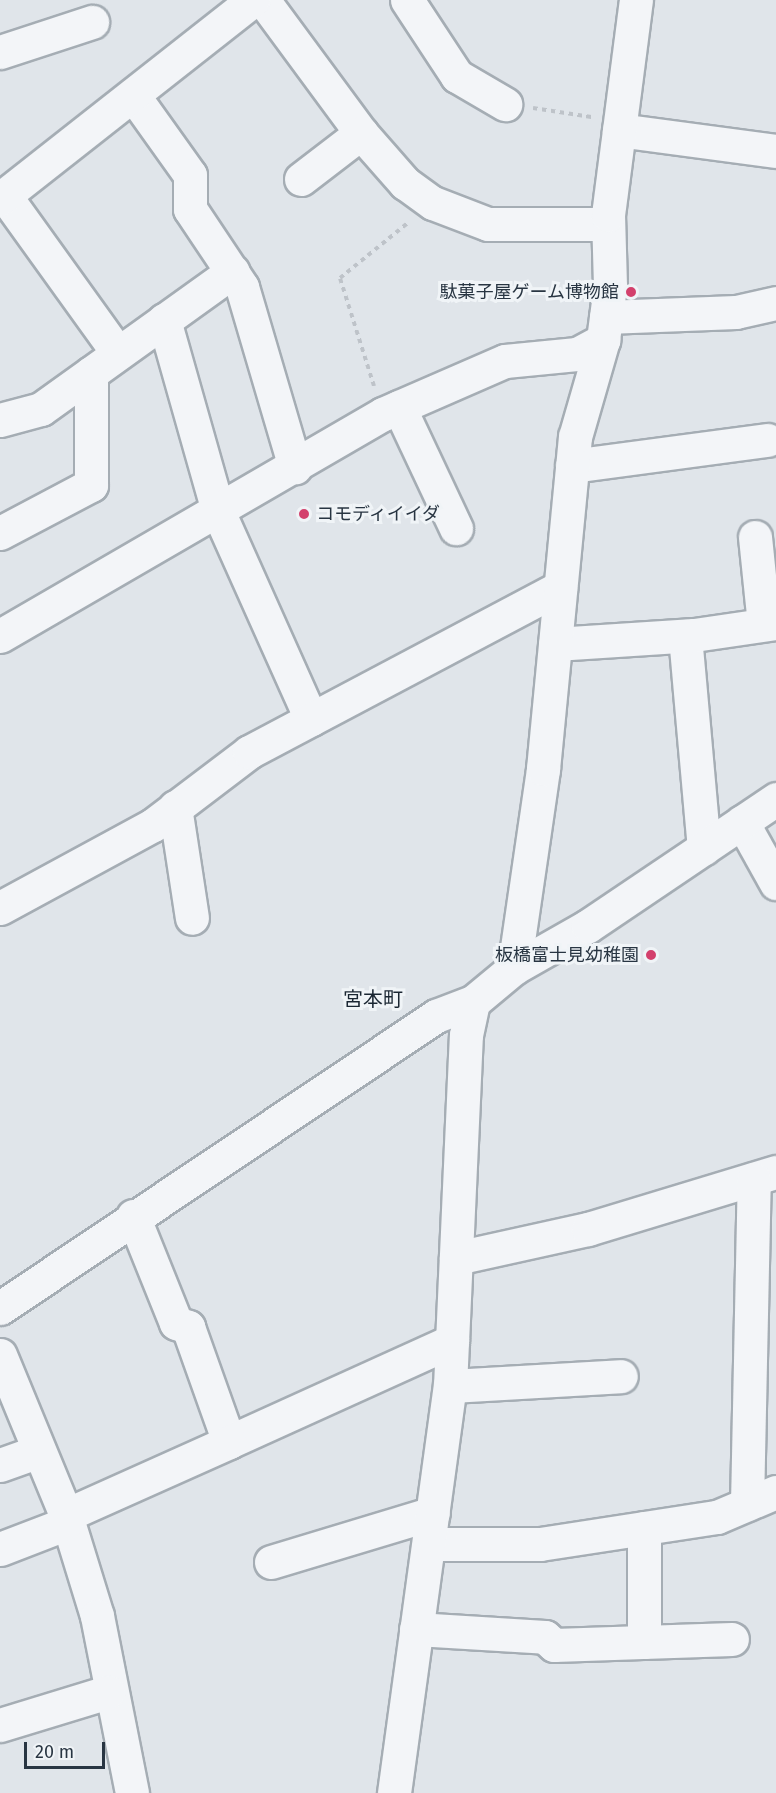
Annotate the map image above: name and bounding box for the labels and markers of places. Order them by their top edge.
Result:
place label: 駄菓子屋ゲーム博物館 [439,281,619,303]
marker: 駄菓子屋ゲーム博物館 [624,285,638,299]
place label: コモディイイダ [316,503,442,525]
marker: コモディイイダ [297,507,311,521]
place label: 板橋富士見幼稚園 [495,944,639,966]
marker: 板橋富士見幼稚園 [644,948,658,962]

